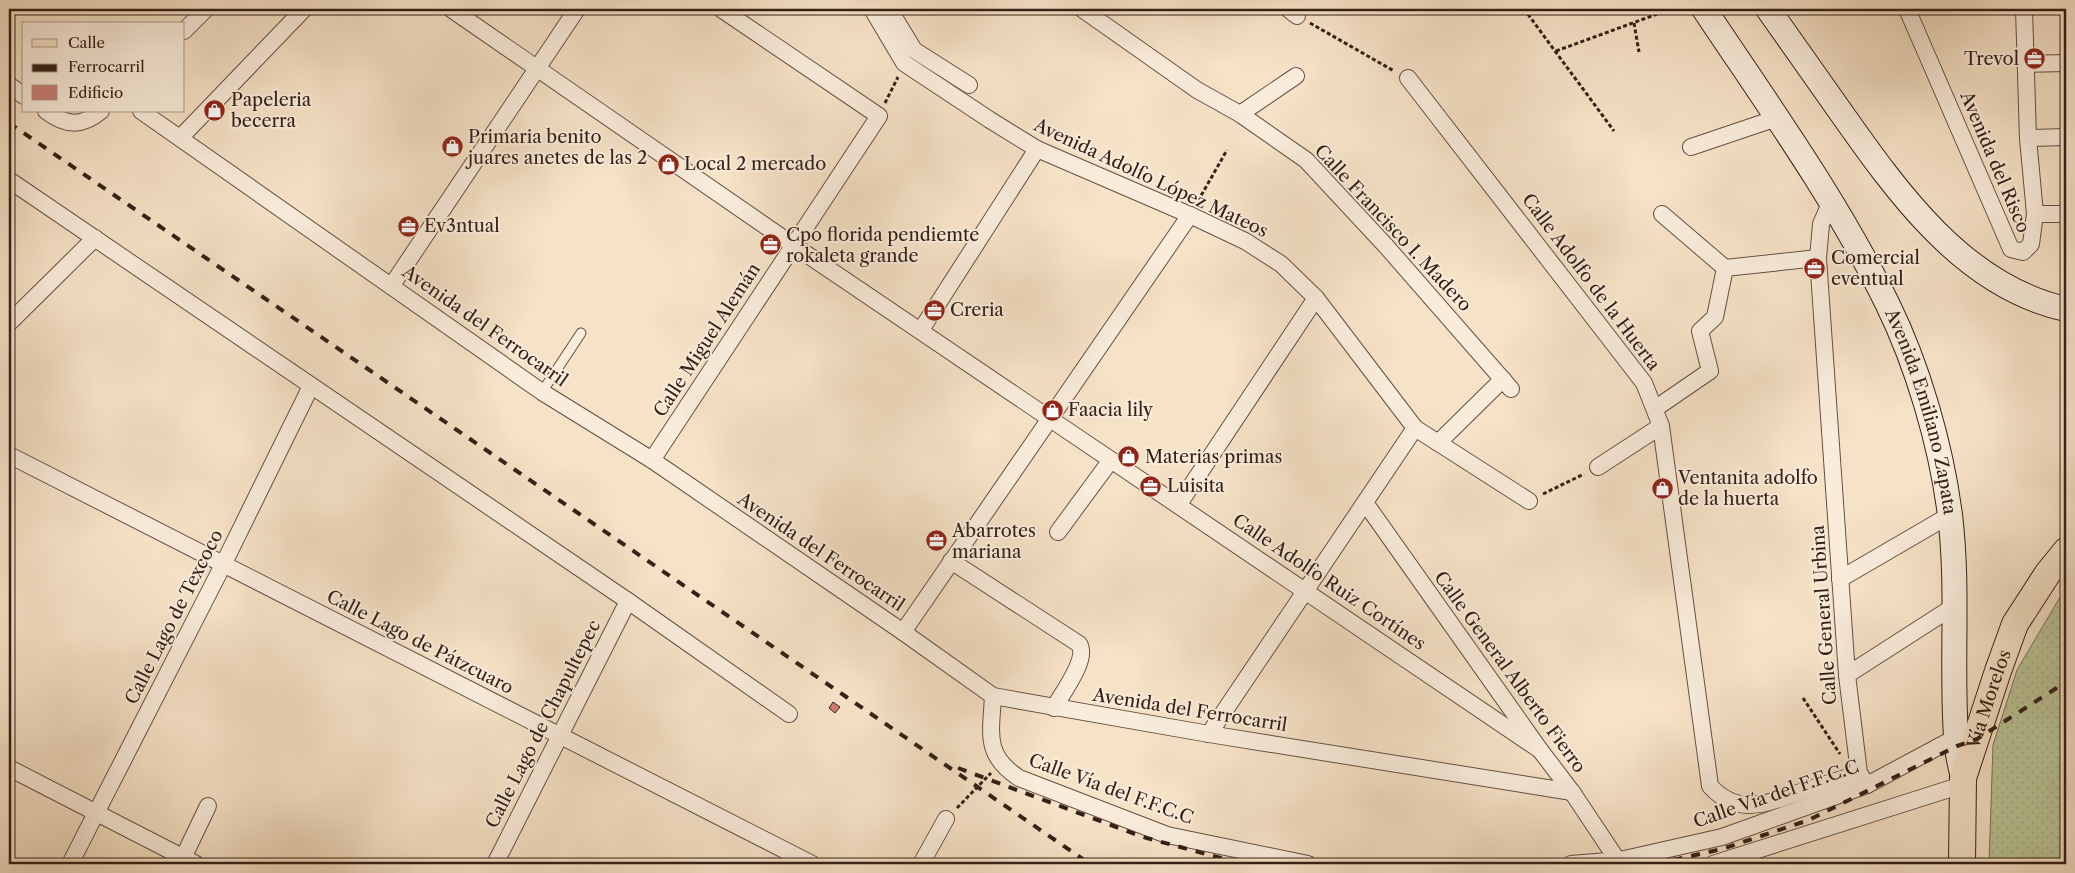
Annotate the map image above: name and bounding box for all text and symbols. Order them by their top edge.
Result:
legend [22,22,185,112]
text: Calle [68,33,105,52]
office icon: Trevol [2023,47,2047,71]
place label: Trevol [1964,48,2019,70]
text: Ferrocarril [68,57,145,76]
text: Edificio [68,83,123,102]
street label: Avenida del Risco [1955,87,2035,236]
place label: Papeleria becerra [231,89,312,132]
shop icon: Papeleria becerra [203,98,227,122]
street label: Avenida Adolfo López Mateos [1029,114,1272,242]
place label: Primaria benito juares anetes de las 2 [465,126,647,169]
shop icon: Primaria benito juares anetes de las 2 [440,135,464,159]
street label: Calle Francisco I. Madero [1310,140,1476,316]
shop icon: Local 2 mercado [656,152,680,176]
place label: Local 2 mercado [684,153,826,175]
street label: Calle Adolfo de la Huerta [1517,189,1665,375]
office icon: Ev3ntual [396,214,420,238]
place label: Ev3ntual [424,215,500,237]
place label: Cpo florida pendiemte rokaleta grande [786,224,979,267]
office icon: Cpo florida pendiemte rokaleta grande [758,233,782,257]
place label: Comercial eventual [1831,247,1920,290]
office icon: Comercial eventual [1803,256,1827,280]
street label: Calle Miguel Alemán [649,259,765,421]
street label: Avenida del Ferrocarril [397,260,572,391]
office icon: Creria [922,298,946,322]
place label: Creria [950,299,1004,321]
street label: Avenida Emiliano Zapata [1880,304,1961,516]
shop icon: Faacia lily [1040,398,1064,422]
place label: Faacia lily [1068,399,1154,421]
shop icon: Materias primas [1117,445,1141,469]
place label: Materias primas [1145,446,1282,468]
place label: Ventanita adolfo de la huerta [1677,467,1818,510]
office icon: Luisita [1139,474,1163,498]
place label: Luisita [1167,475,1225,497]
shop icon: Ventanita adolfo de la huerta [1650,476,1674,500]
street label: Avenida del Ferrocarril [733,487,909,616]
street label: Calle Adolfo Ruiz Cortínes [1228,509,1430,655]
place label: Abarrotes mariana [951,520,1036,563]
street label: Calle General Urbina [1807,524,1841,706]
street label: Calle Lago de Texcoco [120,526,228,708]
office icon: Abarrotes mariana [924,529,948,553]
street label: Calle General Alberto Fierro [1429,567,1591,777]
street label: Calle Lago de Pátzcuaro [323,585,517,699]
street label: Calle Lago de Chapultepec [481,616,605,832]
street label: Vía Morelos [1962,647,2016,752]
street label: Avenida del Ferrocarril [1090,684,1289,736]
street label: Calle Vía del F.F.C.C [1026,749,1196,829]
street label: Calle Vía del F.F.C.C [1690,755,1862,833]

